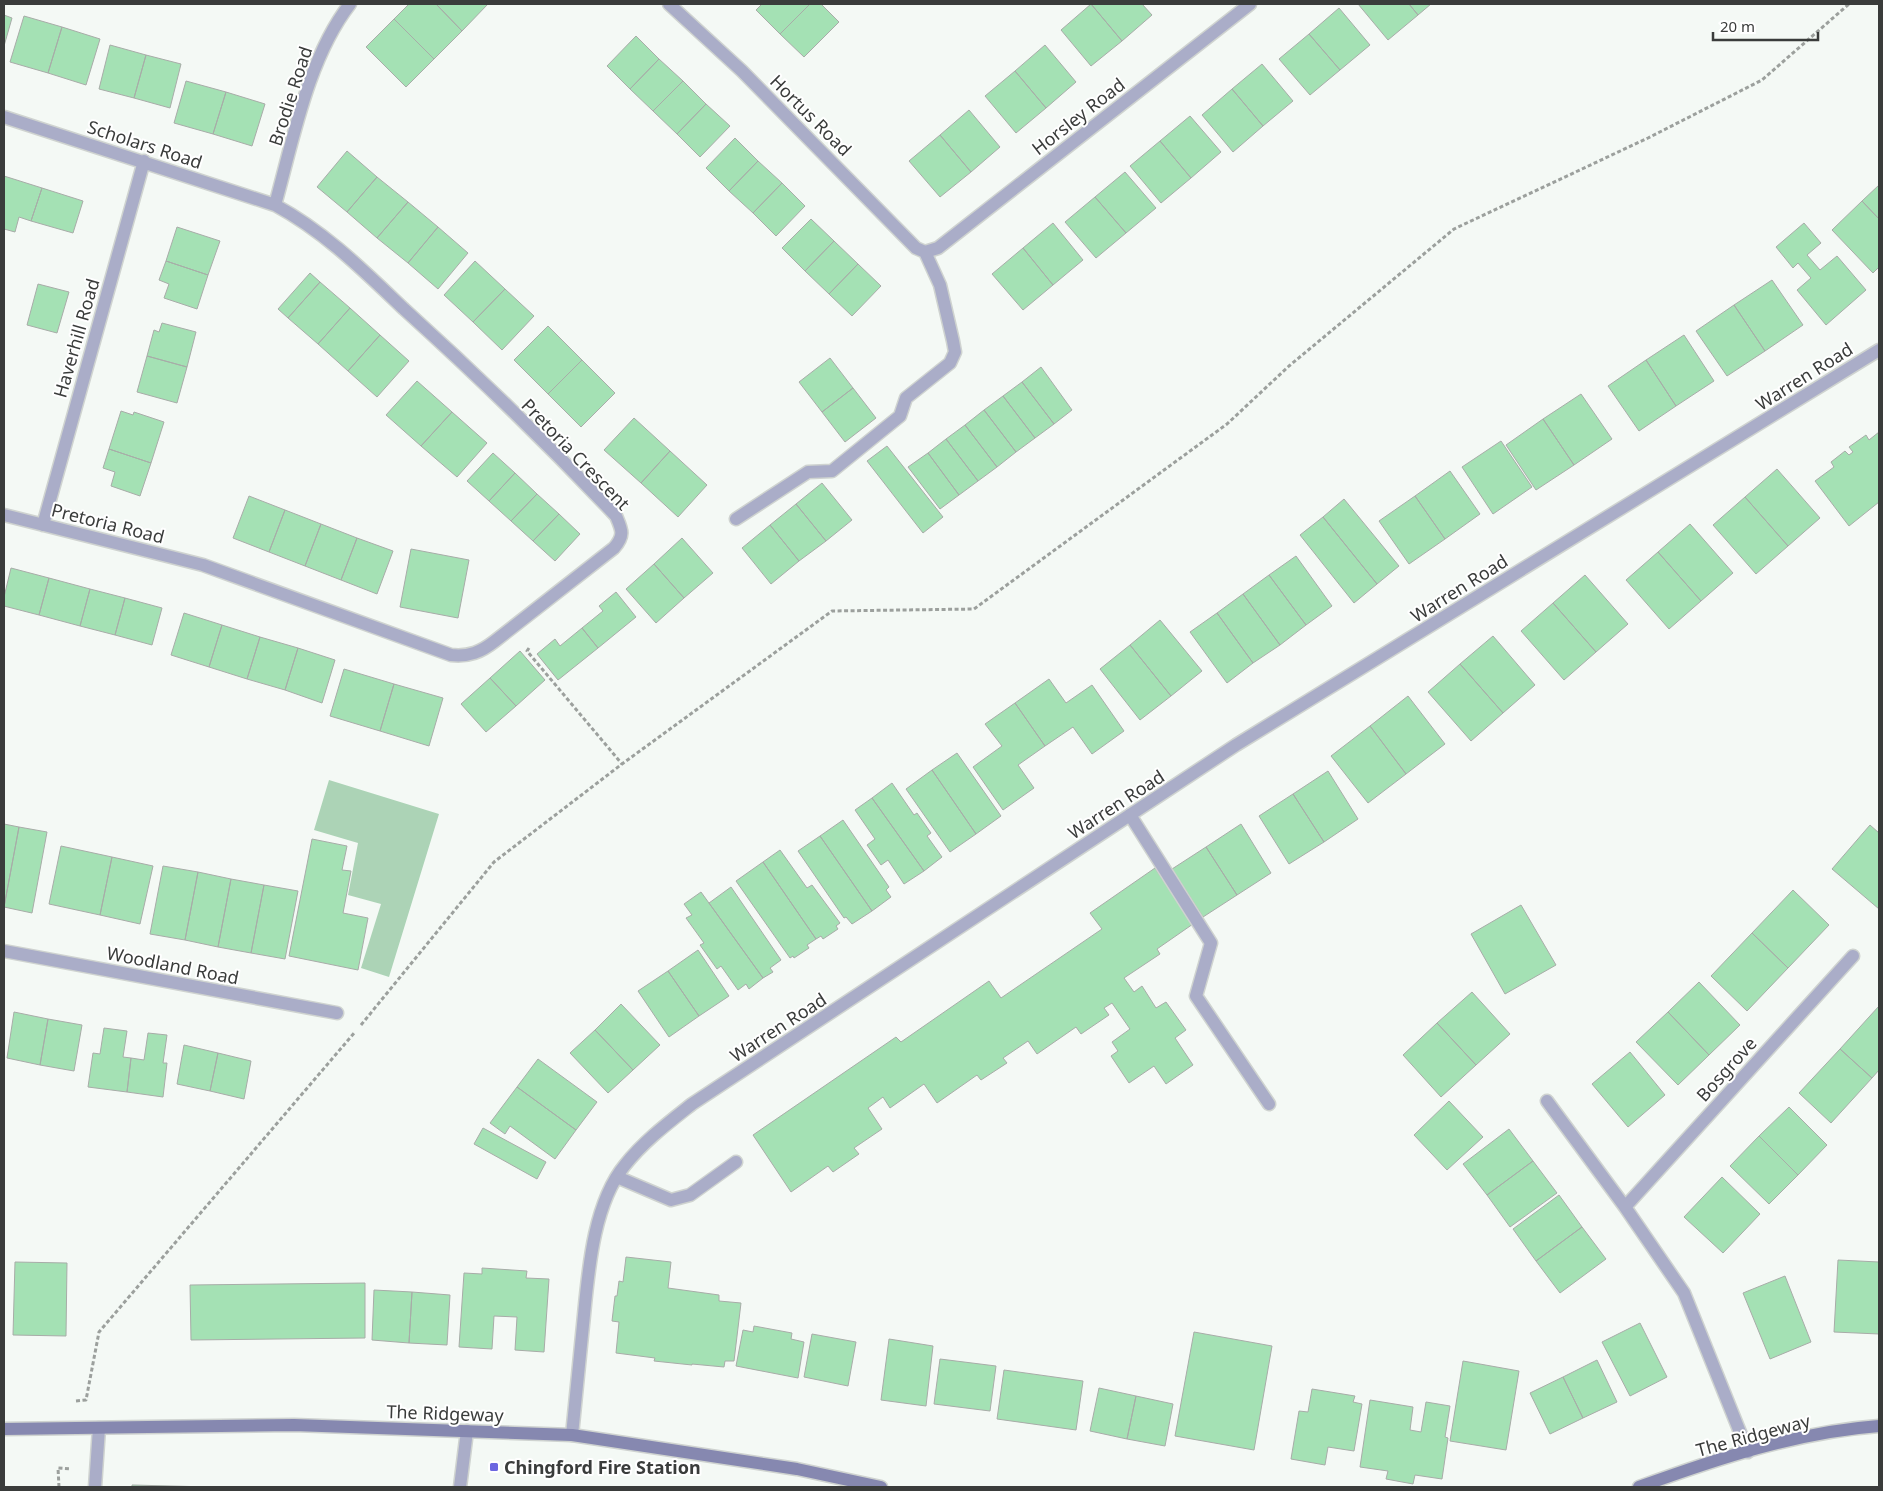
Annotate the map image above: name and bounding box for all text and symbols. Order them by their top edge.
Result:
scale bar [1713,10,1818,42]
text: 20 m [1720,16,1755,36]
street label: Brodie Road [263,43,317,149]
street label: Hortus Road [765,69,857,161]
street label: Horsley Road [1027,72,1129,160]
street label: Scholars Road [85,114,205,174]
street label: Haverhill Road [47,275,105,401]
street label: Warren Road [1751,337,1857,415]
street label: Pretoria Crescent [517,393,636,515]
street label: Pretoria Road [49,497,167,549]
street label: Warren Road [1406,549,1512,627]
street label: Warren Road [1063,764,1169,844]
street label: Woodland Road [105,940,241,990]
street label: Warren Road [725,987,831,1067]
street label: Bosgrove [1691,1032,1761,1106]
street label: The Ridgeway [386,1399,505,1427]
street label: The Ridgeway [1693,1408,1813,1462]
place label: Chingford Fire Station [504,1455,701,1479]
marker: Chingford Fire Station [488,1461,500,1473]

